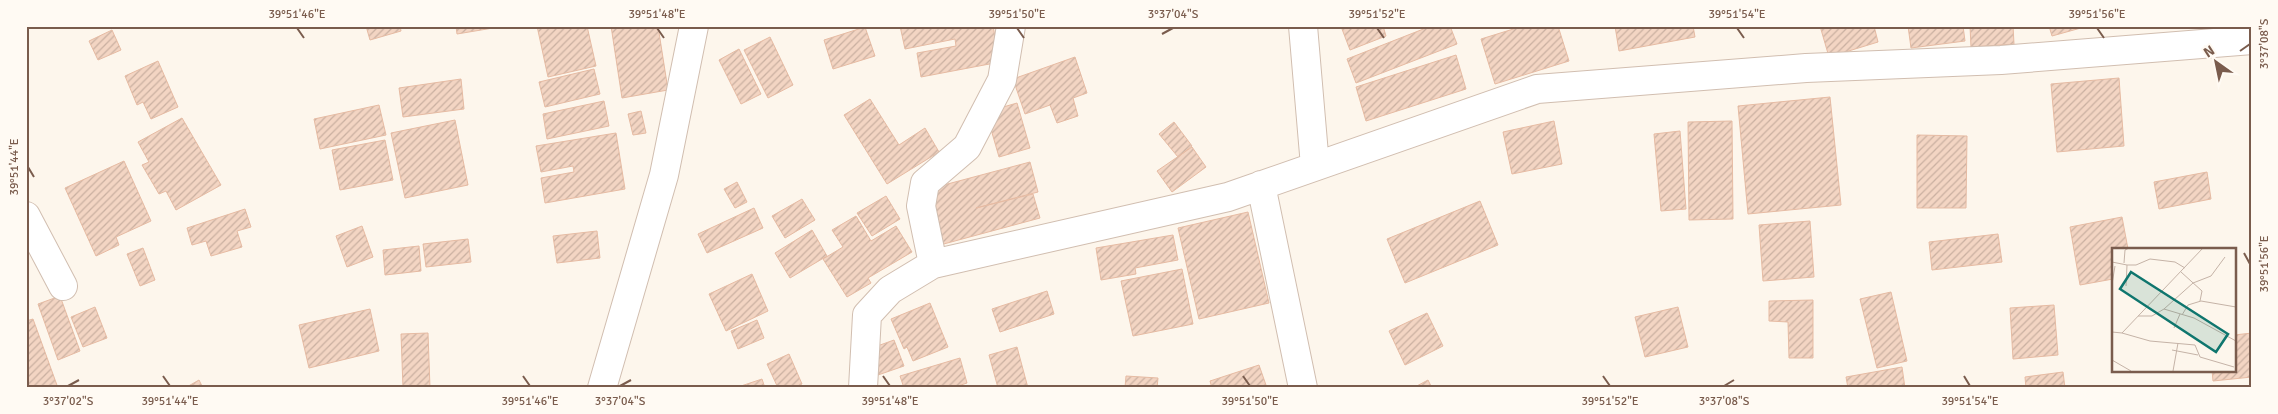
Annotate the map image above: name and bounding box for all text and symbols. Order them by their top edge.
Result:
text: 39°51'46"E [268,7,326,22]
text: 39°51'48"E [628,7,686,22]
text: 39°51'50"E [988,7,1046,22]
text: 3°37'04"S [1148,7,1199,22]
text: 39°51'52"E [1348,7,1406,22]
text: 39°51'54"E [1708,7,1766,22]
text: 39°51'56"E [2068,7,2126,22]
text: 3°37'08"S [2257,18,2272,69]
north arrow [2190,38,2240,88]
text: N [2200,42,2218,61]
text: 39°51'44"E [7,138,22,196]
text: 39°51'56"E [2257,235,2272,293]
inset map [2112,248,2236,372]
text: 3°37'02"S [43,394,94,409]
text: 39°51'44"E [141,394,199,409]
text: 39°51'46"E [501,394,559,409]
text: 3°37'04"S [595,394,646,409]
text: 39°51'48"E [861,394,919,409]
text: 39°51'50"E [1221,394,1279,409]
text: 39°51'52"E [1581,394,1639,409]
text: 3°37'08"S [1699,394,1750,409]
text: 39°51'54"E [1941,394,1999,409]

